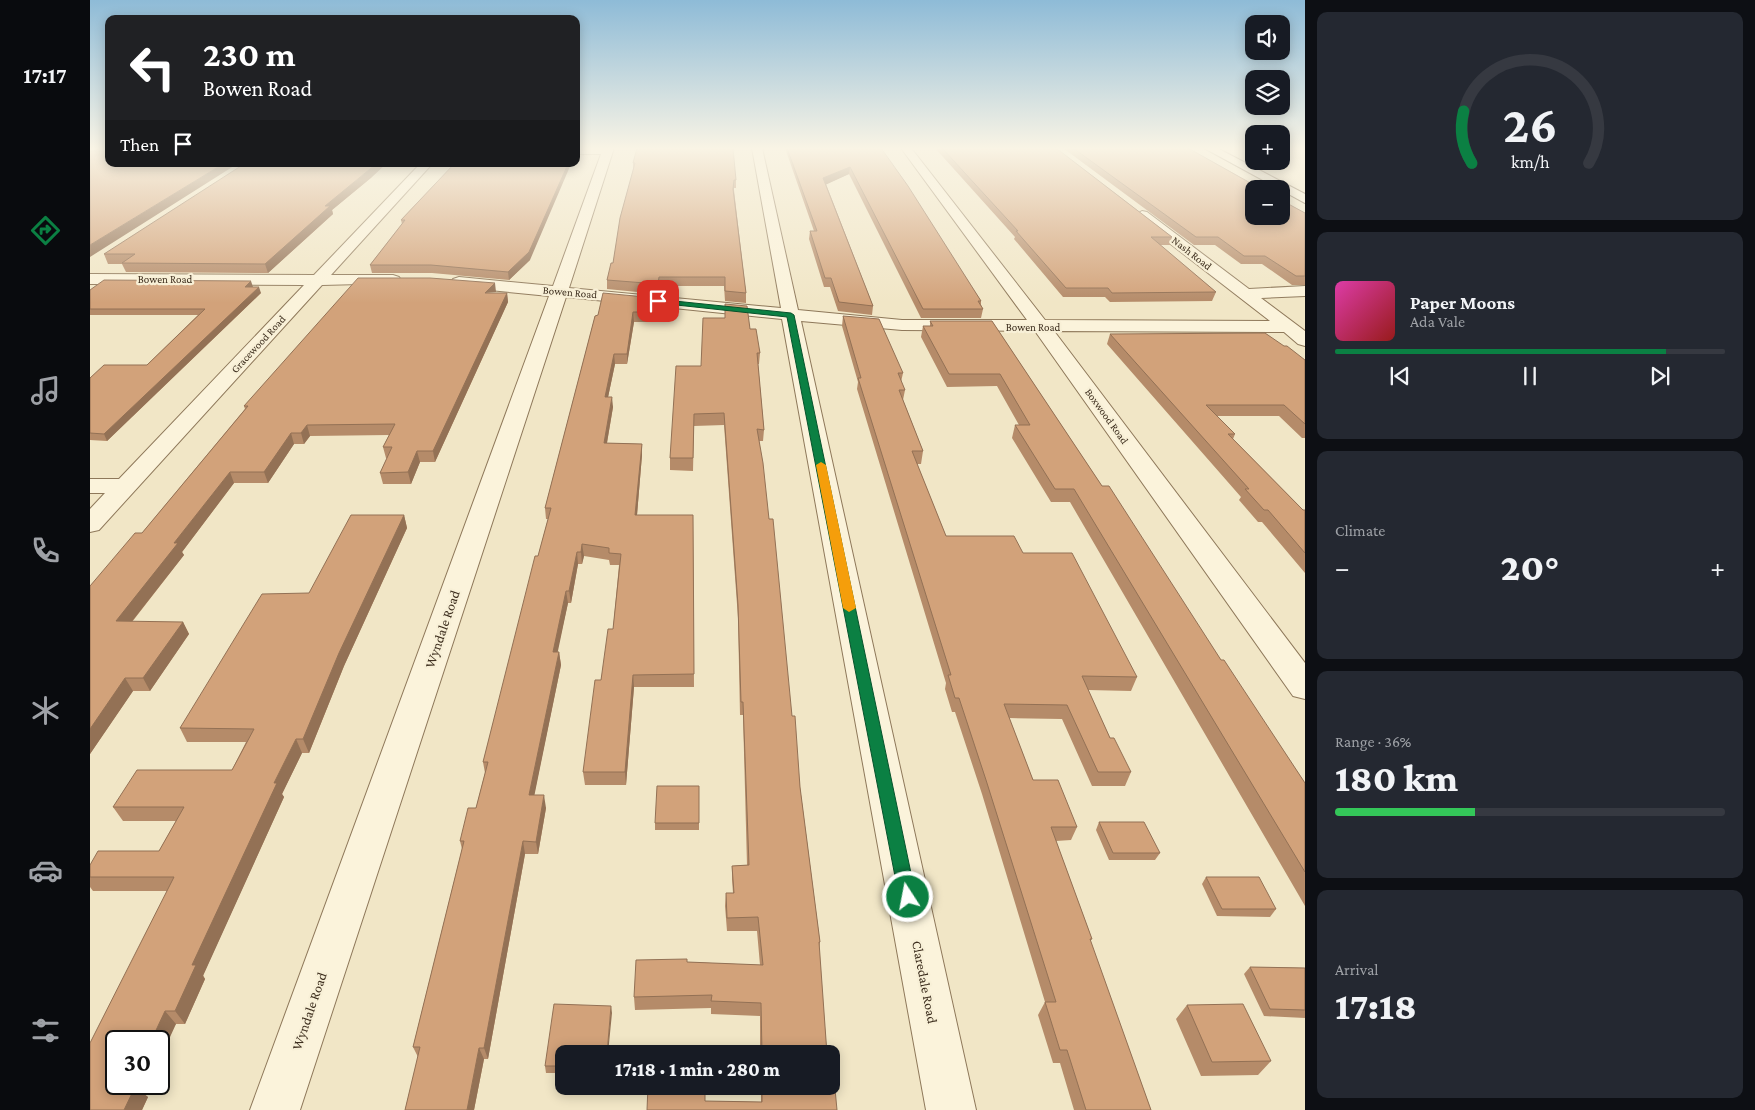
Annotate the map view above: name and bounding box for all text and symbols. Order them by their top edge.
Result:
map controls [1245,15,1290,225]
button: sound [1245,15,1290,60]
icon: left [120,35,185,100]
text: 230 m [203,35,296,74]
text: 17:17 [23,63,67,88]
button: layers [1245,70,1290,115]
text: Bowen Road [203,76,312,101]
text: 26 [1503,95,1557,153]
button: + [1245,125,1290,170]
icon: arrive [169,130,197,158]
text: Then [120,134,159,155]
text: km/h [1511,152,1550,172]
button: − [1245,180,1290,225]
icon: directions [28,213,63,248]
street label: Nash Road [1170,234,1214,272]
street label: Bowen Road [138,273,192,285]
pin [637,280,679,322]
street label: Bowen Road [542,284,598,300]
icon: arrive [644,287,672,315]
text: Paper Moons [1410,292,1515,313]
street label: Gracewood Road [228,313,288,375]
text: Ada Vale [1410,313,1465,330]
street label: Bowen Road [1006,321,1060,333]
icon: previous [1386,362,1414,390]
icon: pause [1516,362,1544,390]
icon: next [1646,362,1674,390]
icon: music [28,373,63,408]
street label: Boxwood Road [1083,386,1131,446]
text: Climate [1335,522,1385,539]
icon: phone [28,533,63,568]
text: 20° [1501,546,1559,588]
text: − [1335,552,1350,583]
text: + [1710,552,1725,583]
street label: Wyndale Road [421,587,463,670]
icon: climate [28,693,63,728]
text: Range · 36% [1335,733,1411,750]
text: 180 km [1335,757,1458,799]
icon: car [28,853,63,888]
position arrow [881,870,933,922]
street label: Claredale Road [909,939,941,1025]
text: Arrival [1335,961,1379,978]
street label: Wyndale Road [288,969,330,1052]
text: 17:18 [1335,985,1417,1027]
icon: filters [28,1013,63,1048]
speed limit sign: 30 [105,1030,170,1095]
text: 17:18 · 1 min · 280 m [615,1059,780,1080]

